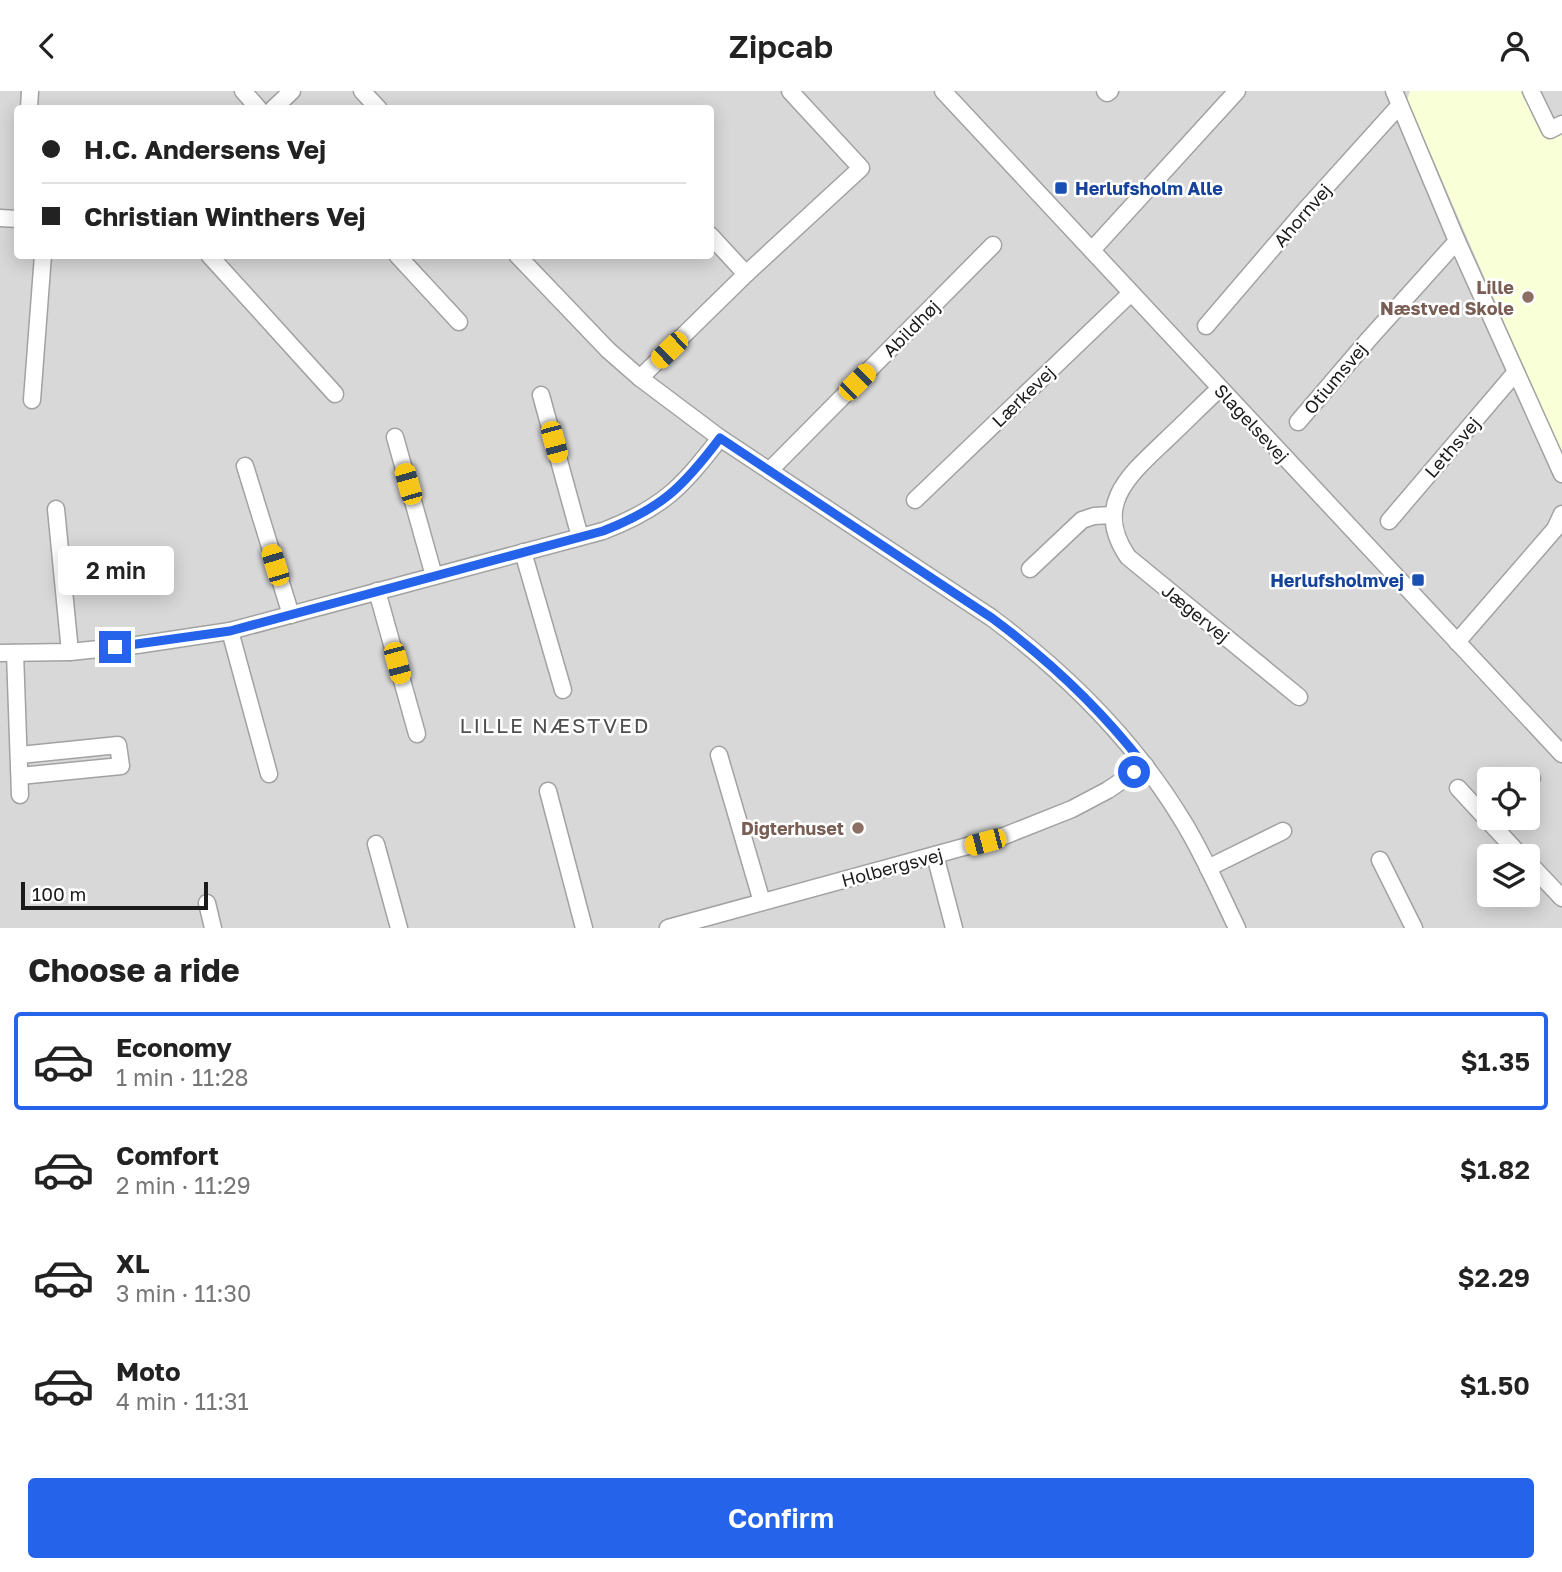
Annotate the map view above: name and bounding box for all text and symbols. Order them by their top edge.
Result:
icon: back [28,27,66,65]
text: Zipcab [729,27,833,65]
icon: person [1496,27,1534,65]
text: H.C. Andersens Vej [84,134,326,165]
place label: Herlufsholm Alle [1075,177,1223,199]
street label: Ahornvej [1269,179,1335,251]
marker: Herlufsholm Alle [1053,180,1069,196]
text: Christian Winthers Vej [84,201,366,232]
place label: Lille Næstved Skole [1380,276,1514,319]
marker: Lille Næstved Skole [1520,289,1536,305]
street label: Abildhøj [878,295,944,361]
car [647,328,692,372]
street label: Otiumsvej [1299,338,1371,418]
car [835,360,880,404]
street label: Lærkevej [987,361,1059,431]
street label: Slagelsevej [1210,379,1294,467]
street label: Lethsvej [1420,412,1484,482]
car [539,419,570,465]
car [393,461,424,507]
car [259,542,292,588]
callout: 2 min [57,545,173,595]
text: 2 min [86,556,146,584]
place label: Herlufsholmvej [1270,569,1404,591]
marker: Herlufsholmvej [1410,572,1426,588]
street label: Jægervej [1158,579,1234,647]
route end [99,631,131,663]
car [382,640,413,686]
district label: LILLE NÆSTVED [460,712,650,738]
route start [1118,756,1150,788]
map controls [1477,767,1540,907]
button: locate [1477,767,1540,830]
place label: Digterhuset [741,817,844,839]
marker: Digterhuset [850,820,866,836]
car [962,826,1009,858]
street label: Holbergsvej [839,843,945,891]
button: layers [1477,844,1540,907]
scale bar [21,879,208,911]
text: 100 m [32,882,86,905]
text: Choose a ride [28,951,240,989]
icon: car [32,1030,95,1093]
text: Economy [116,1032,232,1063]
text: $1.35 [1460,1046,1530,1077]
text: 1 min · 11:28 [116,1063,249,1091]
icon: car [32,1138,95,1201]
text: Comfort [116,1140,219,1171]
text: $1.82 [1460,1154,1530,1185]
text: 2 min · 11:29 [116,1171,251,1199]
icon: car [32,1246,95,1309]
text: XL [116,1248,150,1279]
text: $2.29 [1457,1262,1530,1293]
text: 3 min · 11:30 [116,1279,251,1307]
icon: car [32,1354,95,1417]
text: Moto [116,1356,181,1387]
text: $1.50 [1460,1370,1530,1401]
text: 4 min · 11:31 [116,1387,249,1415]
button: Confirm [28,1478,1534,1558]

